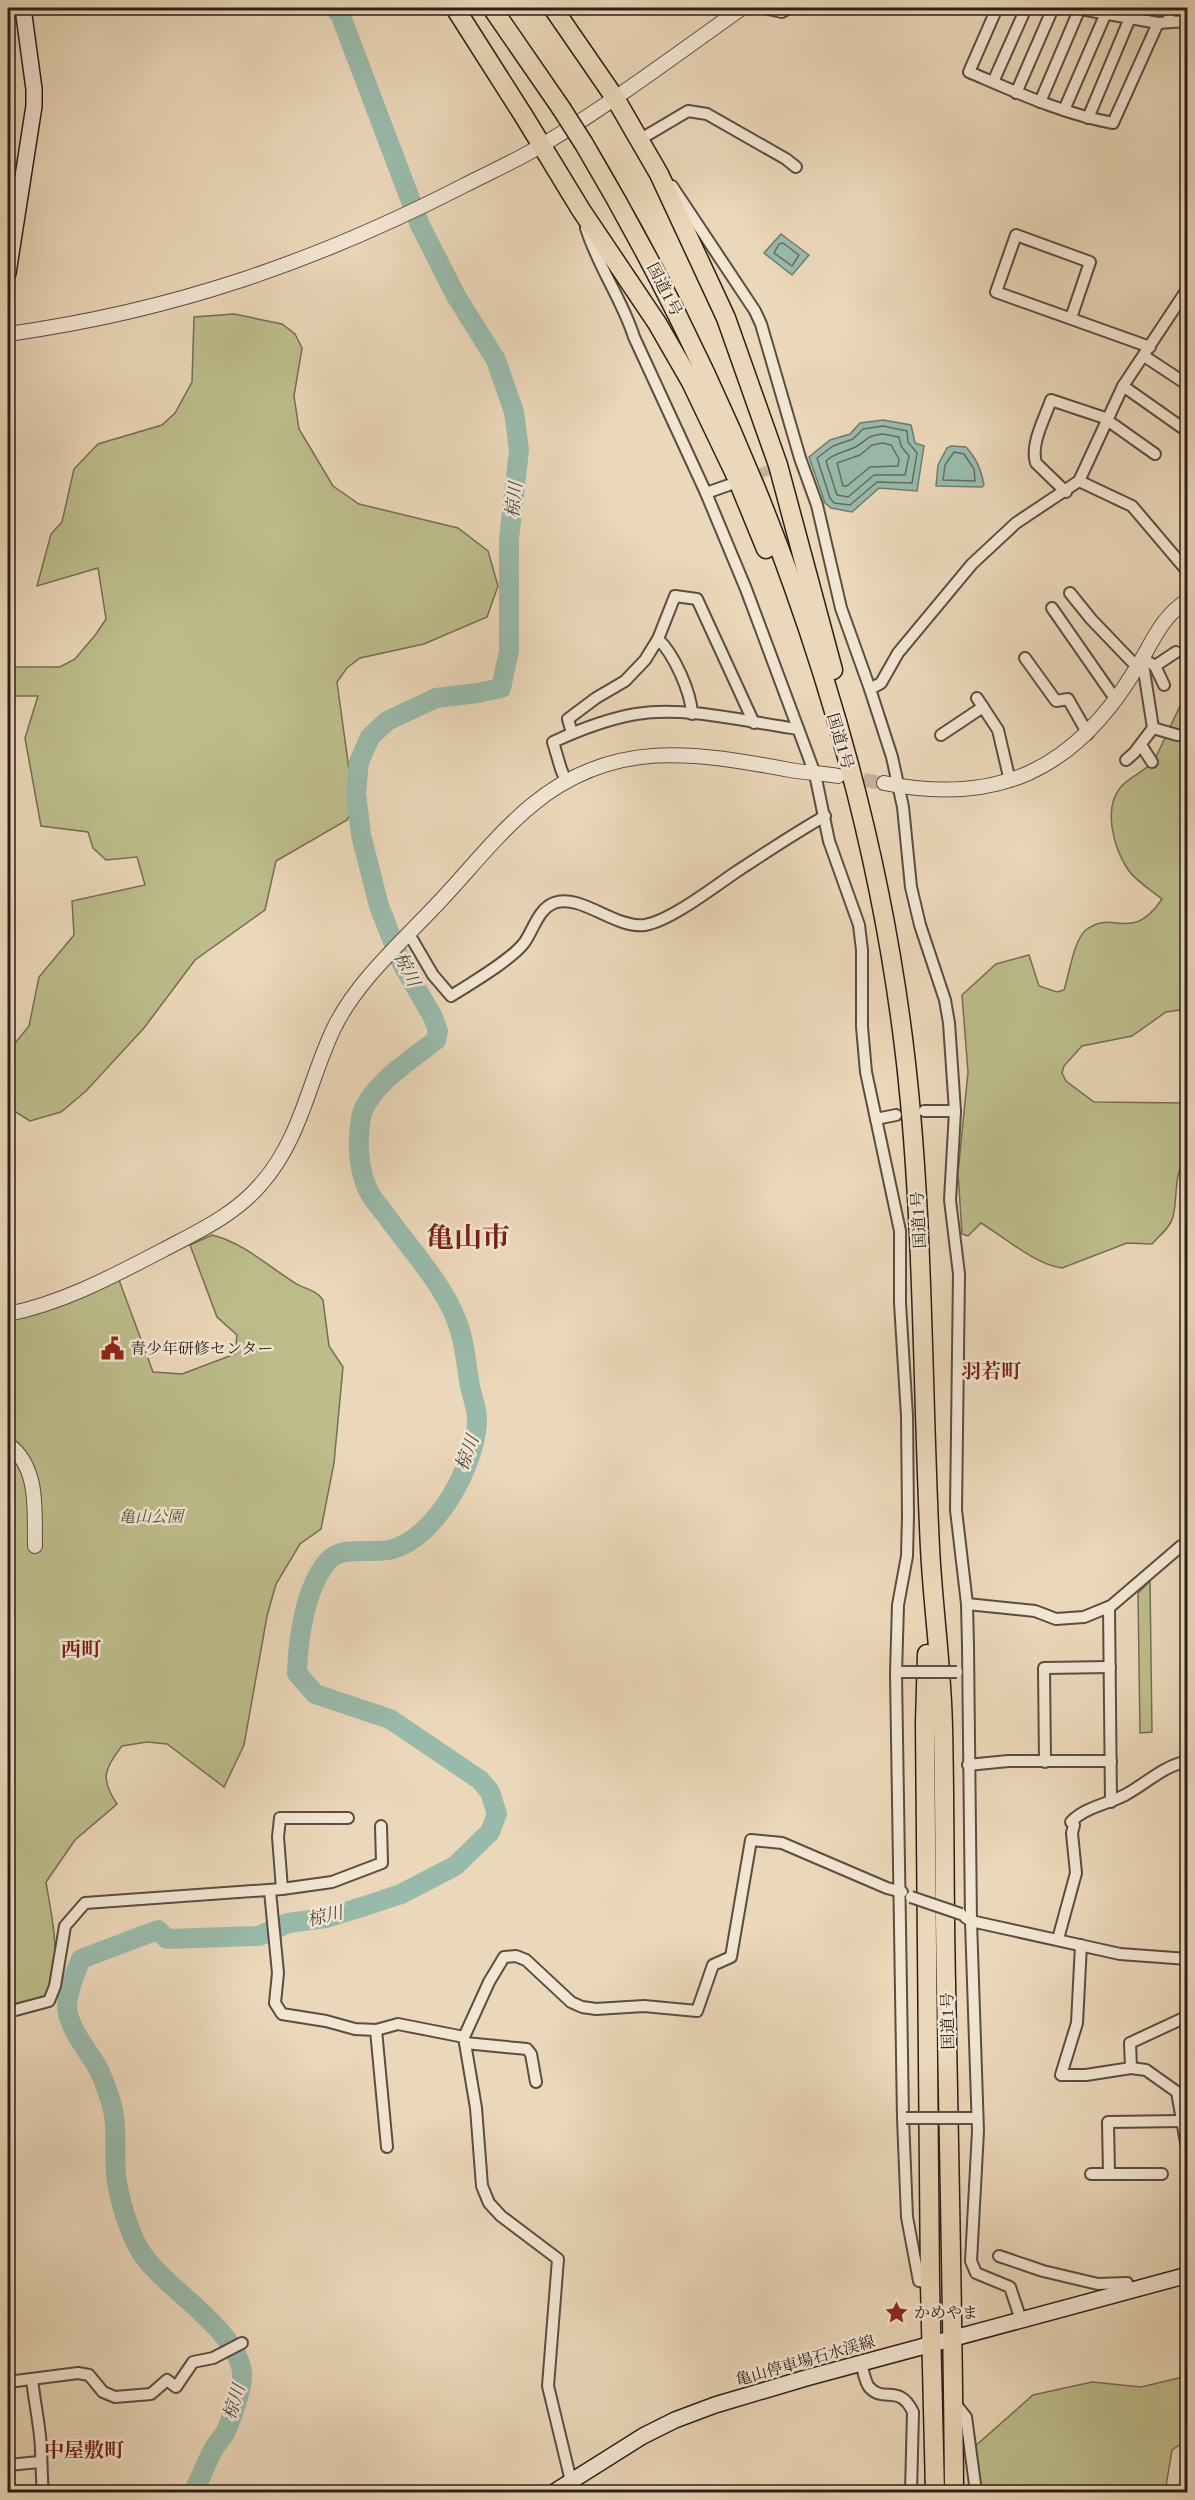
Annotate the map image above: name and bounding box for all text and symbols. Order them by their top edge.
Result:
street label: 国道1号 [643,260,685,319]
water label: 椋川 [502,479,526,519]
street label: 国道1号 [823,711,857,771]
water label: 椋川 [390,948,425,991]
street label: 国道1号 [909,1191,929,1249]
district label: 亀山市 [426,1223,510,1254]
public building icon: 青少年研修センター [99,1335,125,1361]
place label: 青少年研修センター [130,1340,273,1358]
district label: 羽若町 [961,1360,1022,1383]
water label: 椋川 [451,1431,483,1473]
park label: 亀山公園 [119,1508,186,1526]
district label: 西町 [61,1639,102,1661]
water label: 椋川 [305,1902,347,1930]
street label: 国道1号 [939,1992,957,2050]
place icon: かめやま [883,2299,909,2325]
place label: かめやま [914,2305,978,2322]
street label: 亀山停車場石水渓線 [734,2332,877,2389]
water label: 椋川 [219,2380,249,2422]
district label: 中屋敷町 [44,2439,125,2462]

